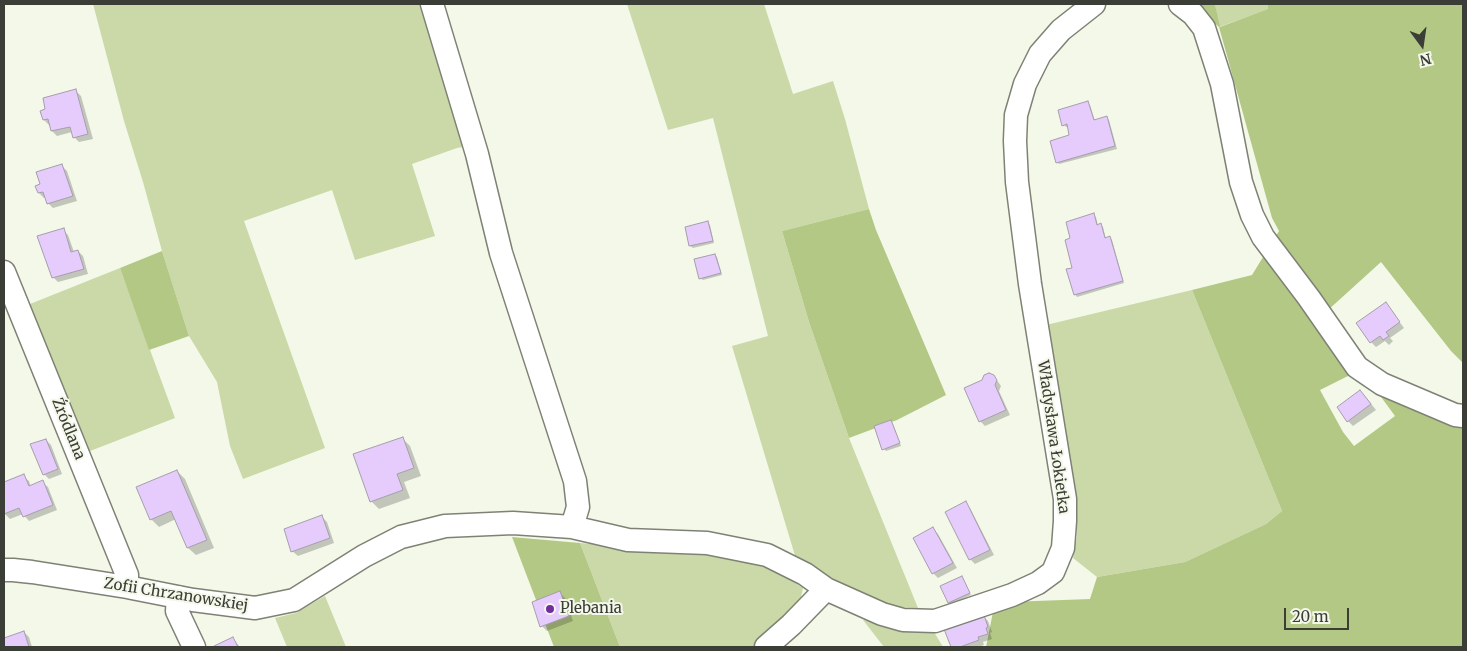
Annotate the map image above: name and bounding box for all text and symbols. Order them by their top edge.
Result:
north arrow [1397,20,1447,70]
text: N [1418,49,1433,70]
street label: Władysława Łokietka [1033,359,1073,515]
street label: Źródlana [48,396,88,462]
street label: Zofii Chrzanowskiej [103,575,249,615]
scale bar [1287,598,1352,630]
place label: Plebania [560,600,622,618]
marker: Plebania [544,603,556,615]
text: 20 m [1292,607,1329,626]

